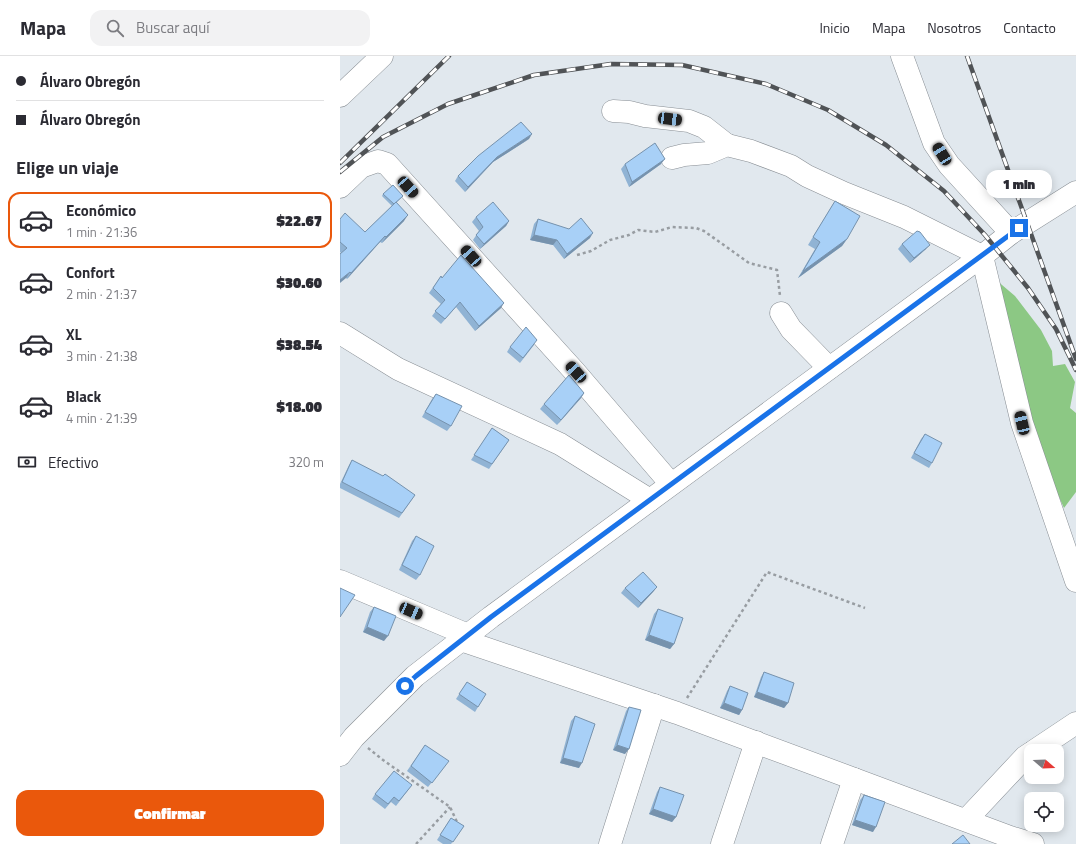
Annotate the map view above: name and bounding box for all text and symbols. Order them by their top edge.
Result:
search box [90,10,370,46]
text: Mapa [20,13,66,42]
text: Buscar aquí [136,16,209,39]
icon: search [104,17,126,39]
text: Inicio [819,17,850,38]
text: Mapa [872,17,905,38]
text: Nosotros [927,17,981,38]
text: Contacto [1003,17,1056,38]
text: Álvaro Obregón [40,70,140,93]
text: Álvaro Obregón [40,108,140,131]
car [657,112,683,126]
car [931,141,953,167]
text: Elige un viaje [16,154,119,181]
callout: 1 min [986,170,1052,198]
car [396,174,420,200]
text: 1 min [1003,174,1035,194]
text: Económico [66,199,136,222]
icon: car [18,202,54,238]
text: $22.67 [277,209,322,232]
route end [1010,219,1028,237]
text: 1 min · 21:36 [66,222,137,242]
car [459,243,483,269]
text: Confort [66,261,115,284]
icon: car [18,264,54,300]
text: $30.60 [277,271,322,294]
text: 2 min · 21:37 [66,284,137,304]
text: XL [66,323,82,346]
icon: car [18,326,54,362]
text: $38.54 [277,333,322,356]
text: 3 min · 21:38 [66,346,137,366]
car [564,359,588,385]
text: Black [66,385,101,408]
icon: car [18,388,54,424]
text: $18.00 [277,395,322,418]
text: 4 min · 21:39 [66,408,137,428]
car [1013,410,1031,436]
icon: cash [16,451,38,473]
text: Efectivo [48,451,99,474]
text: 320 m [288,452,324,472]
car [398,601,424,621]
route start [396,677,414,695]
north arrow [1024,744,1064,784]
map controls [1024,744,1064,832]
button: Confirmar [16,790,324,836]
button: locate [1024,792,1064,832]

